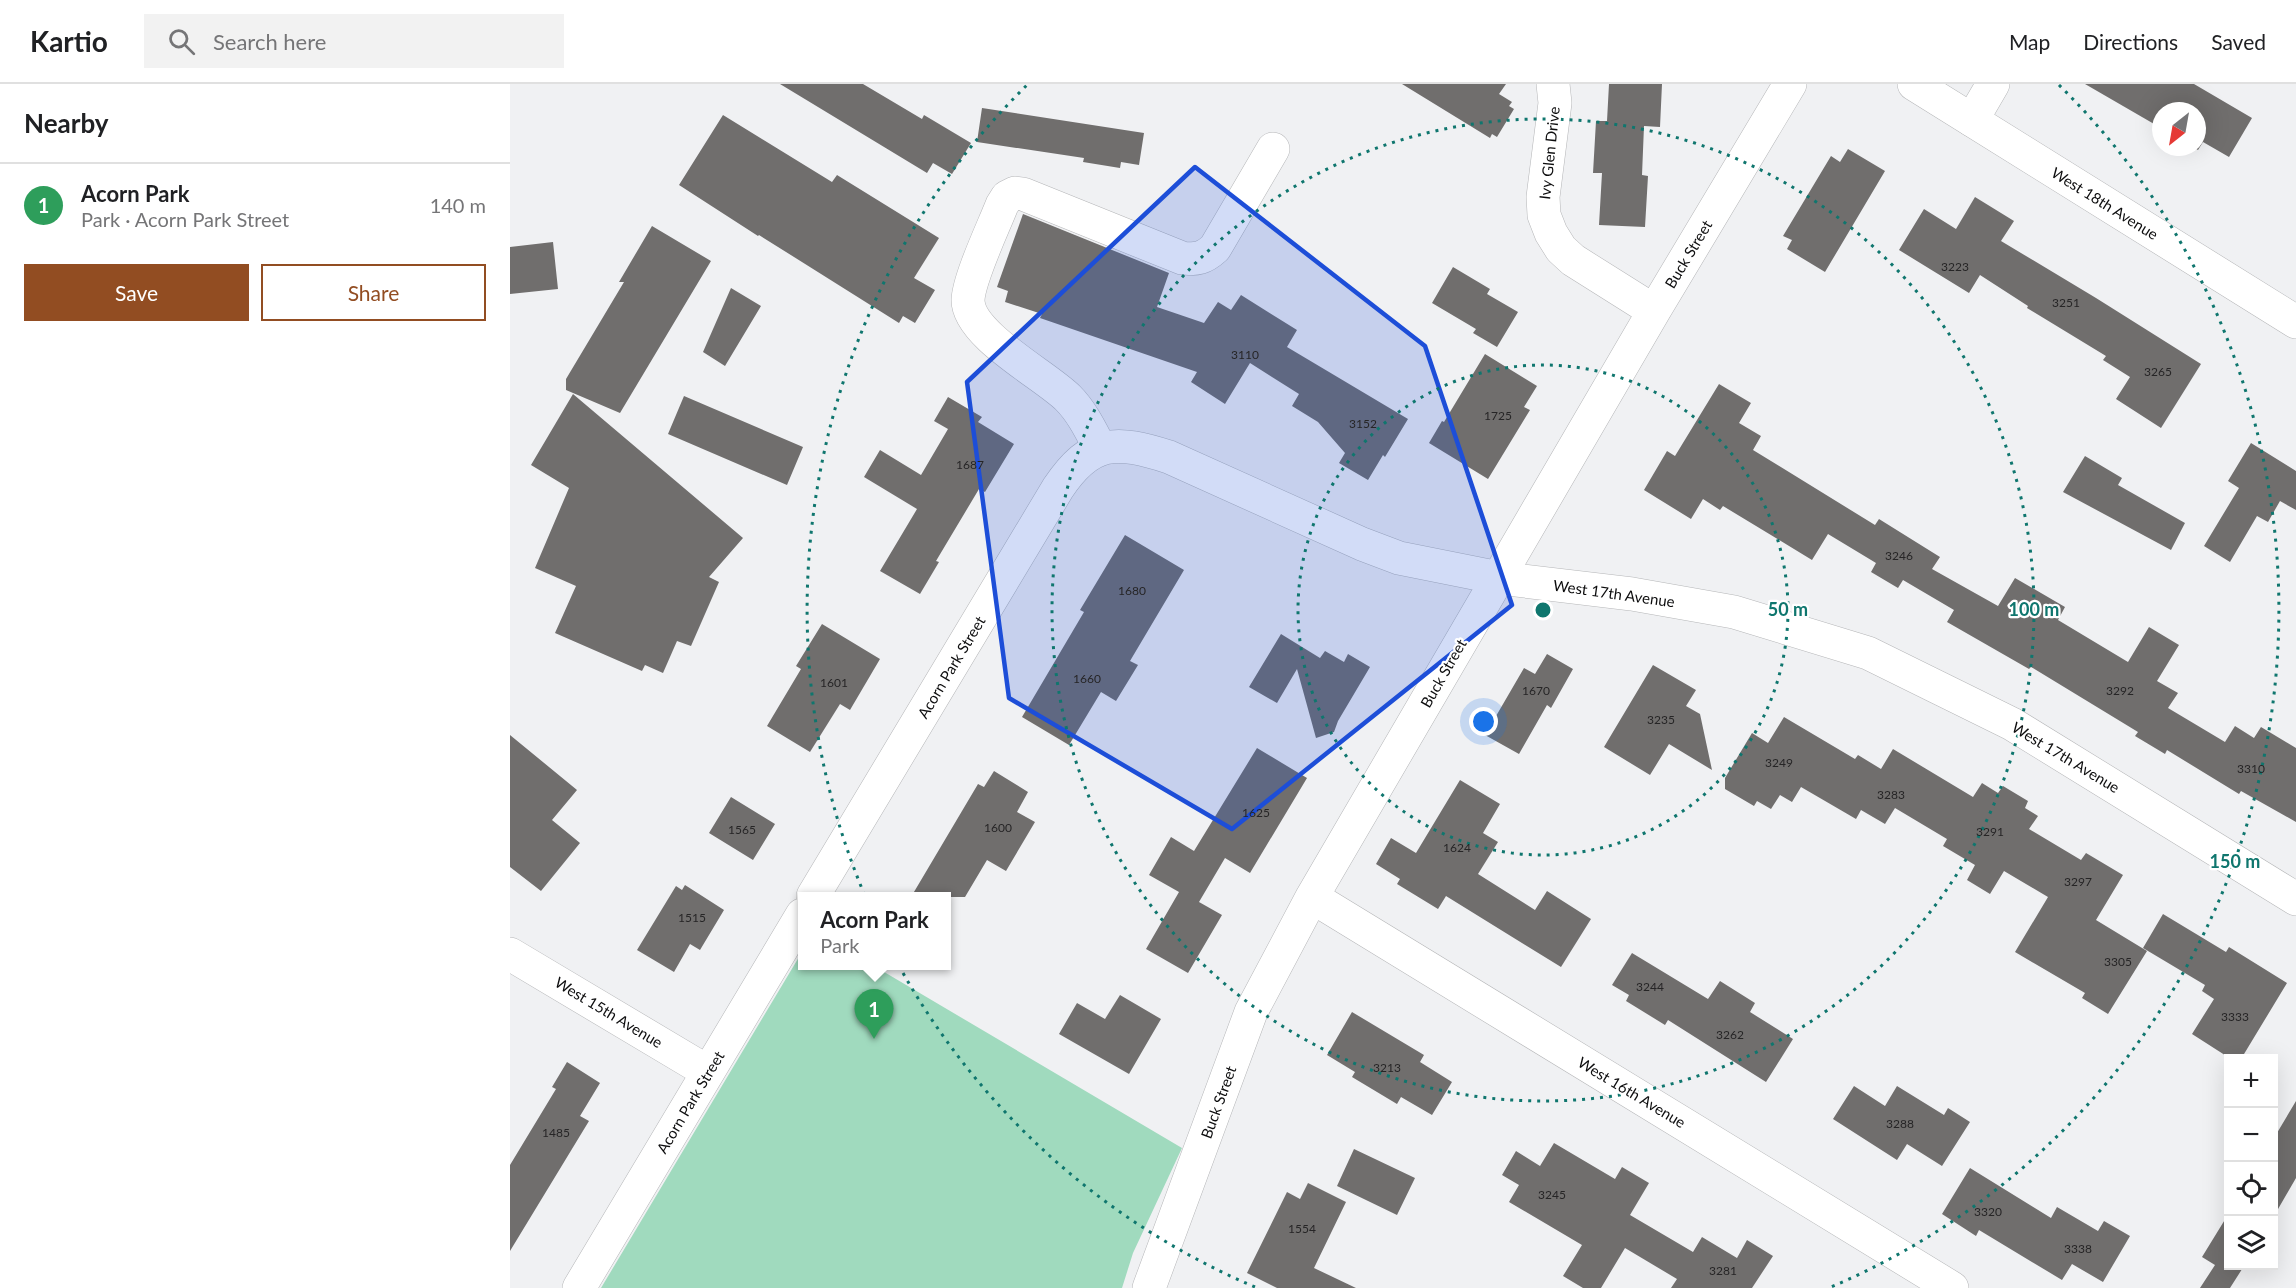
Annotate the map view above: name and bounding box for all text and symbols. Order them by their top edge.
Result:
search box [144,14,564,68]
text: Kartio [30,24,108,58]
icon: search [165,25,198,58]
text: Search here [213,28,326,55]
text: Map [2009,29,2050,54]
text: Directions [2083,29,2178,54]
text: Saved [2211,29,2266,54]
north arrow [2152,102,2206,156]
street label: Ivy Glen Drive [1535,106,1563,200]
text: Nearby [24,107,109,139]
street label: West 18th Avenue [2048,163,2162,243]
text: Acorn Park [81,180,189,207]
text: 1 [38,193,49,217]
text: 140 m [430,193,486,217]
text: Park · Acorn Park Street [81,207,289,231]
street label: Buck Street [1661,216,1716,291]
house number: 3223 [1941,259,1969,274]
button: Save [24,264,249,321]
button: Share [261,264,486,321]
house number: 3251 [2052,295,2080,310]
house number: 3110 [1231,347,1259,362]
house number: 3265 [2144,364,2172,379]
house number: 1725 [1484,408,1512,423]
house number: 3152 [1349,416,1377,431]
house number: 1687 [956,457,984,472]
house number: 3246 [1885,548,1913,563]
street label: West 17th Avenue [1552,576,1676,610]
house number: 1680 [1118,583,1146,598]
text: 50 m [1768,598,1808,620]
text: 100 m [2009,598,2059,620]
centre of rings [1533,600,1553,620]
street label: Acorn Park Street [913,612,989,721]
street label: Buck Street [1416,635,1470,710]
house number: 1660 [1073,671,1101,686]
house number: 1601 [820,675,848,690]
house number: 1670 [1522,683,1550,698]
house number: 3292 [2106,683,2134,698]
your location [1469,707,1498,736]
house number: 3235 [1647,712,1675,727]
street label: West 17th Avenue [2009,718,2123,796]
house number: 3249 [1765,755,1793,770]
house number: 3310 [2237,761,2265,776]
house number: 3283 [1877,787,1905,802]
house number: 1625 [1242,805,1270,820]
house number: 1600 [984,820,1012,835]
house number: 1565 [728,822,756,837]
house number: 3291 [1976,824,2004,839]
house number: 1624 [1443,840,1471,855]
text: 150 m [2210,850,2260,872]
house number: 3297 [2064,874,2092,889]
popup [798,892,951,970]
text: Acorn Park [820,906,929,933]
house number: 1515 [678,910,706,925]
text: Park [820,933,859,957]
house number: 3305 [2104,954,2132,969]
street label: West 15th Avenue [552,973,666,1051]
house number: 3244 [1636,979,1664,994]
pin: 1 [854,990,894,1039]
house number: 3333 [2221,1009,2249,1024]
house number: 3262 [1716,1027,1744,1042]
street label: Acorn Park Street [652,1047,728,1156]
street label: West 16th Avenue [1575,1053,1689,1131]
map controls [2224,1054,2278,1270]
button: + [2224,1054,2278,1108]
house number: 3213 [1373,1060,1401,1075]
street label: Buck Street [1197,1063,1240,1141]
button: − [2224,1108,2278,1162]
house number: 3288 [1886,1116,1914,1131]
house number: 1485 [542,1125,570,1140]
button: locate [2224,1162,2278,1216]
house number: 3245 [1538,1187,1566,1202]
house number: 3320 [1974,1204,2002,1219]
button: layers [2224,1216,2278,1270]
house number: 1554 [1288,1221,1316,1236]
house number: 3338 [2064,1241,2092,1256]
house number: 3281 [1709,1263,1737,1278]

